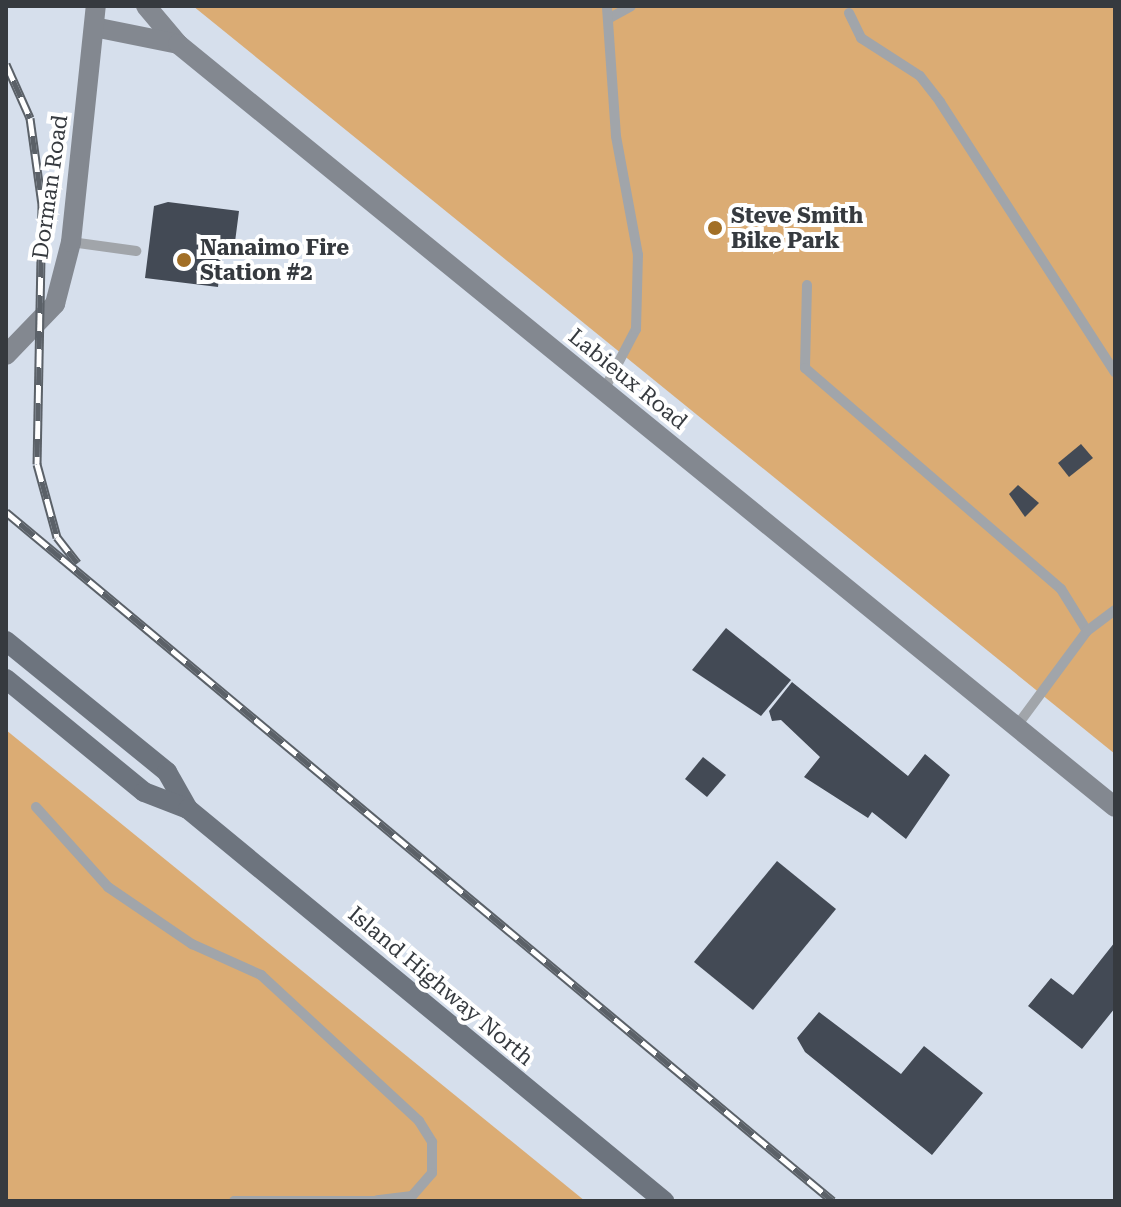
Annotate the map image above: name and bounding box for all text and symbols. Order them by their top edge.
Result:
street label: Dorman Road [27,113,73,261]
place label: Steve Smith Bike Park [731,202,863,254]
marker: Steve Smith Bike Park [706,219,724,237]
place label: Nanaimo Fire Station #2 [200,234,349,286]
marker: Nanaimo Fire Station #2 [175,251,193,269]
street label: Labieux Road [563,323,693,435]
street label: Island Highway North [343,901,539,1071]

